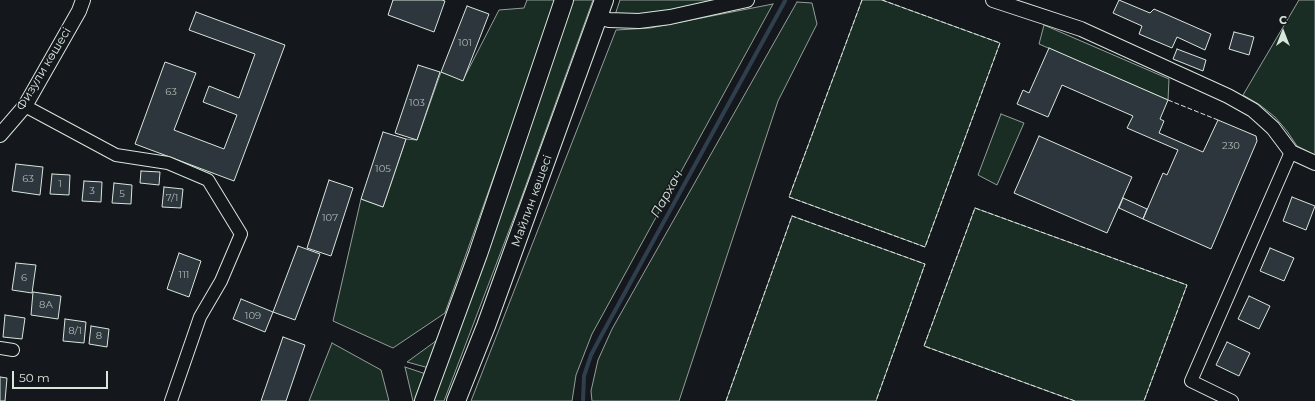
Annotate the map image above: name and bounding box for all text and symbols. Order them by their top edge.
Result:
north arrow [1263,12,1303,52]
text: С [1279,13,1287,27]
street label: Физули көшесі [14,25,74,113]
house number: 101 [458,37,472,49]
house number: 63 [165,86,177,98]
house number: 103 [409,97,425,109]
house number: 230 [1222,140,1240,152]
street label: Майлин көшесі [509,153,555,249]
house number: 105 [375,163,391,175]
water label: Пархач [648,168,686,220]
house number: 63 [22,173,34,185]
house number: 1 [58,178,62,190]
house number: 3 [89,185,95,197]
house number: 5 [119,188,125,200]
house number: 7/1 [166,192,178,204]
house number: 107 [322,212,338,224]
house number: 111 [179,269,189,281]
house number: 6 [21,272,27,284]
house number: 8А [39,299,53,311]
house number: 109 [245,310,261,322]
house number: 8/1 [68,325,82,337]
house number: 8 [96,330,102,342]
scale bar [14,363,110,389]
text: 50 m [19,370,50,385]

